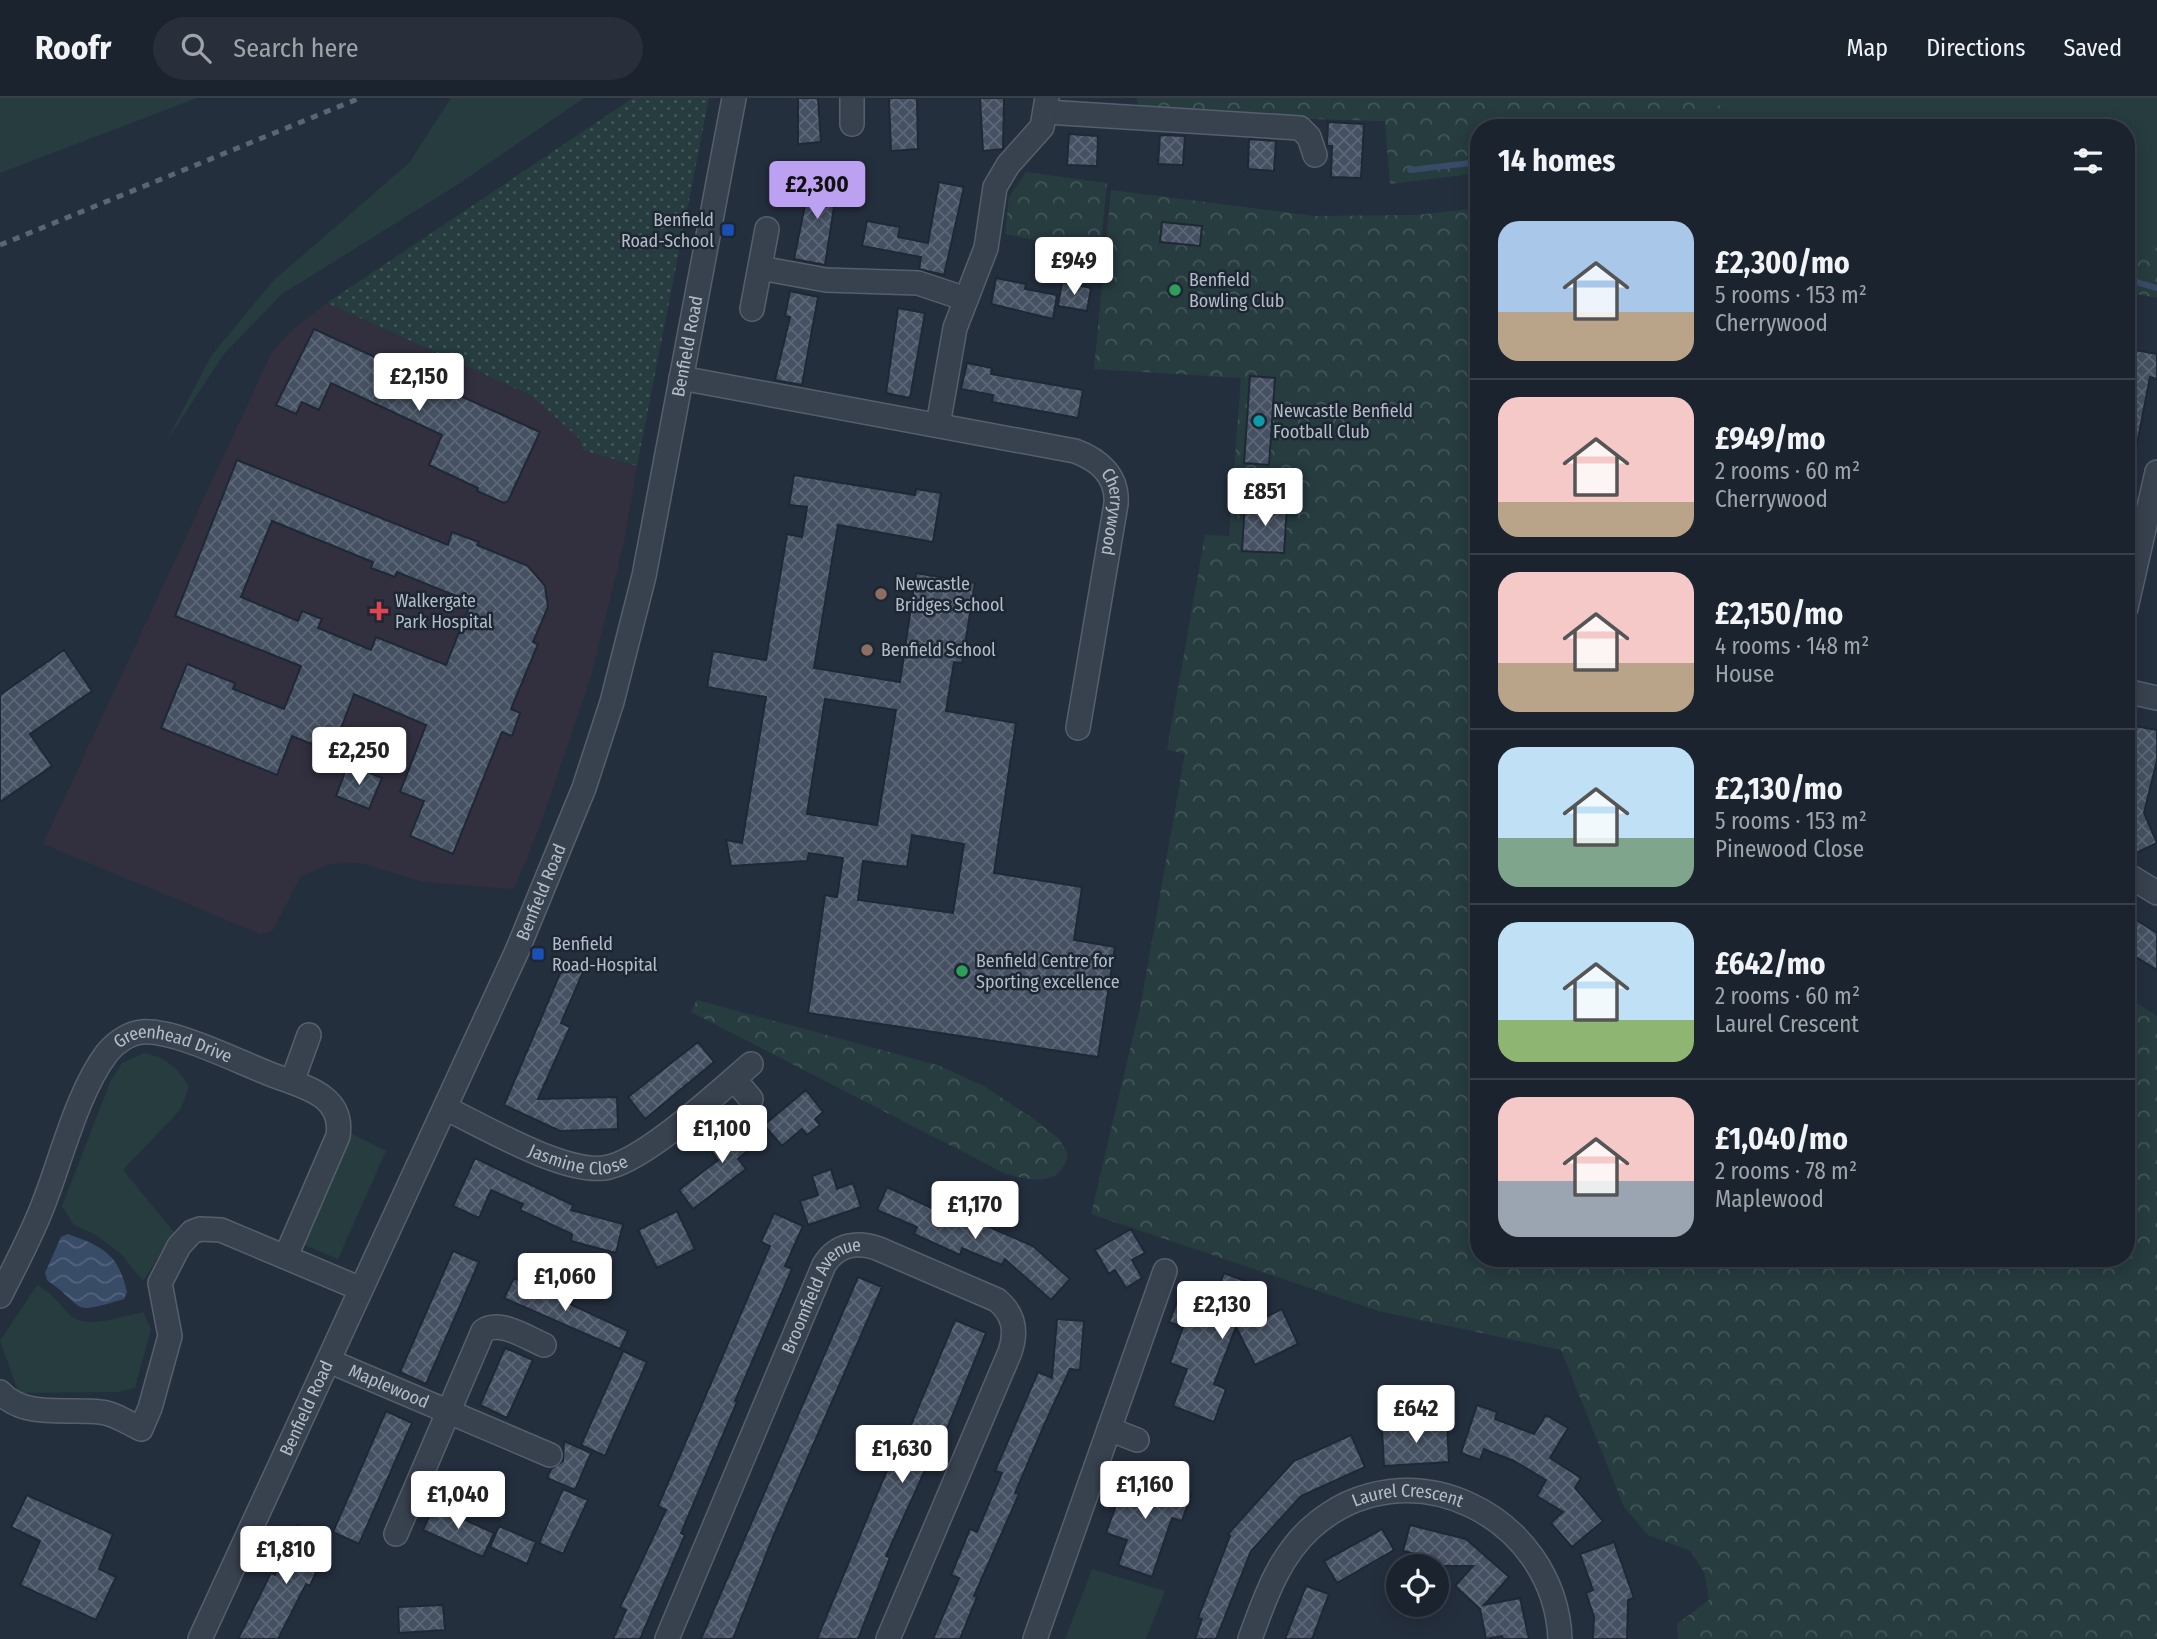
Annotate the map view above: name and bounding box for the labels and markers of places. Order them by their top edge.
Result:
pin: £2,300 [760,162,874,221]
place label: Benfield Road-School [621,209,714,252]
marker: Benfield Road-School [720,222,736,238]
pin: £949 [1033,238,1115,297]
place label: Benfield Bowling Club [1189,269,1284,312]
marker: Benfield Bowling Club [1167,282,1183,298]
pin: £2,150 [362,354,476,413]
place label: Newcastle Benfield Football Club [1273,400,1413,443]
marker: Newcastle Benfield Football Club [1251,413,1267,429]
pin: £851 [1224,468,1306,528]
place label: Newcastle Bridges School [895,573,1004,616]
marker: Newcastle Bridges School [873,586,889,602]
place label: Walkergate Park Hospital [395,590,493,633]
marker: Walkergate Park Hospital [369,601,389,621]
place label: Benfield School [881,639,996,661]
marker: Benfield School [859,642,875,658]
pin: £2,250 [302,728,416,787]
place label: Benfield Road-Hospital [552,933,658,976]
marker: Benfield Road-Hospital [530,946,546,962]
place label: Benfield Centre for Sporting excellence [976,950,1120,993]
marker: Benfield Centre for Sporting excellence [954,963,970,979]
pin: £1,100 [665,1105,779,1165]
pin: £1,170 [918,1182,1032,1241]
pin: £1,060 [508,1254,622,1313]
pin: £2,130 [1165,1282,1279,1341]
pin: £642 [1375,1386,1457,1445]
pin: £1,630 [845,1426,959,1485]
pin: £1,160 [1088,1462,1202,1521]
pin: £1,040 [401,1472,515,1531]
pin: £1,810 [229,1526,343,1586]

